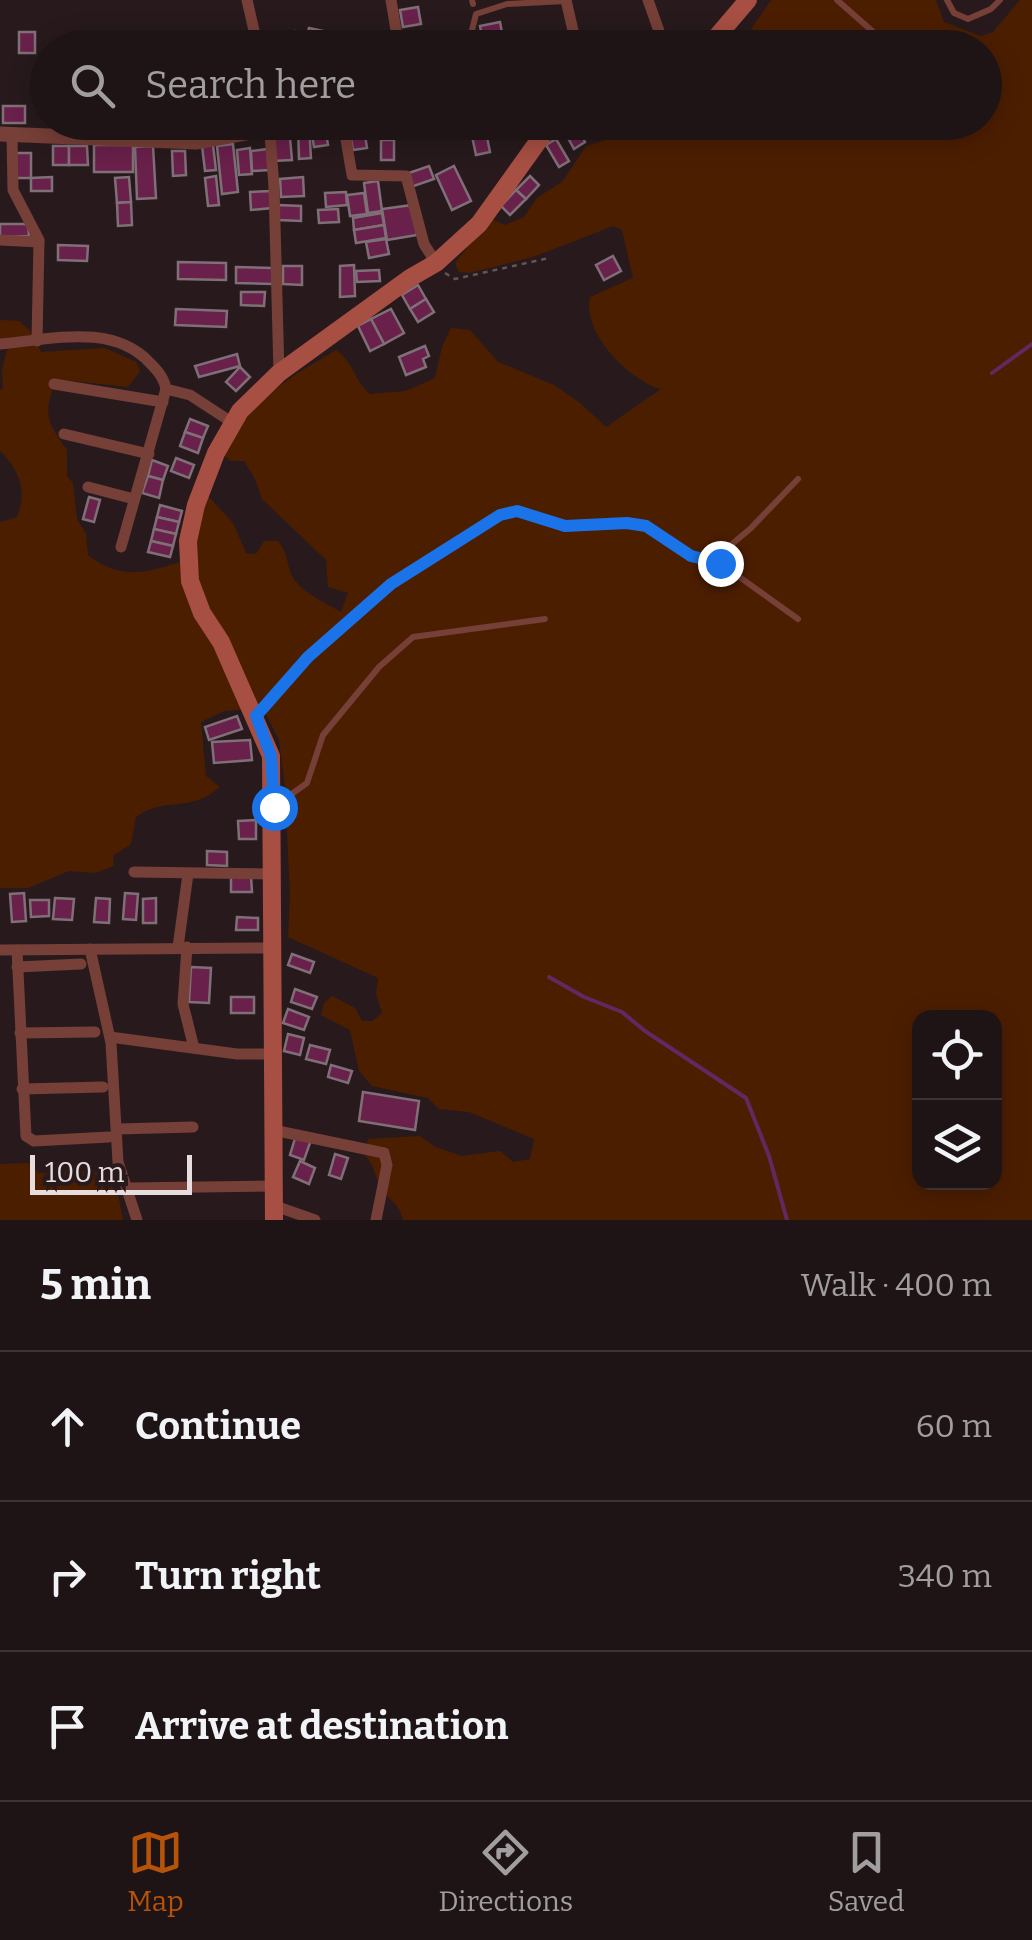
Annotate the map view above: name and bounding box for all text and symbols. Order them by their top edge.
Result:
search box [30,30,1002,140]
icon: search [65,58,120,113]
text: Search here [145,62,356,108]
route end [698,541,744,587]
route start [252,785,298,831]
map controls [912,1010,1002,1190]
button: locate [912,1010,1002,1100]
button: layers [912,1100,1002,1190]
scale bar [30,1150,192,1194]
text: 100 m [45,1156,125,1189]
text: 5 min [40,1260,151,1310]
text: Walk · 400 m [801,1266,992,1304]
icon: ahead [40,1399,95,1454]
text: Continue [135,1403,301,1449]
text: 60 m [916,1407,992,1445]
icon: right [40,1549,95,1604]
text: Turn right [135,1553,321,1599]
text: 340 m [898,1557,992,1595]
icon: arrive [40,1699,95,1754]
text: Arrive at destination [135,1703,508,1749]
tab: Map [127,1825,184,1918]
tab: Directions [438,1825,573,1918]
tab: Saved [828,1825,905,1918]

